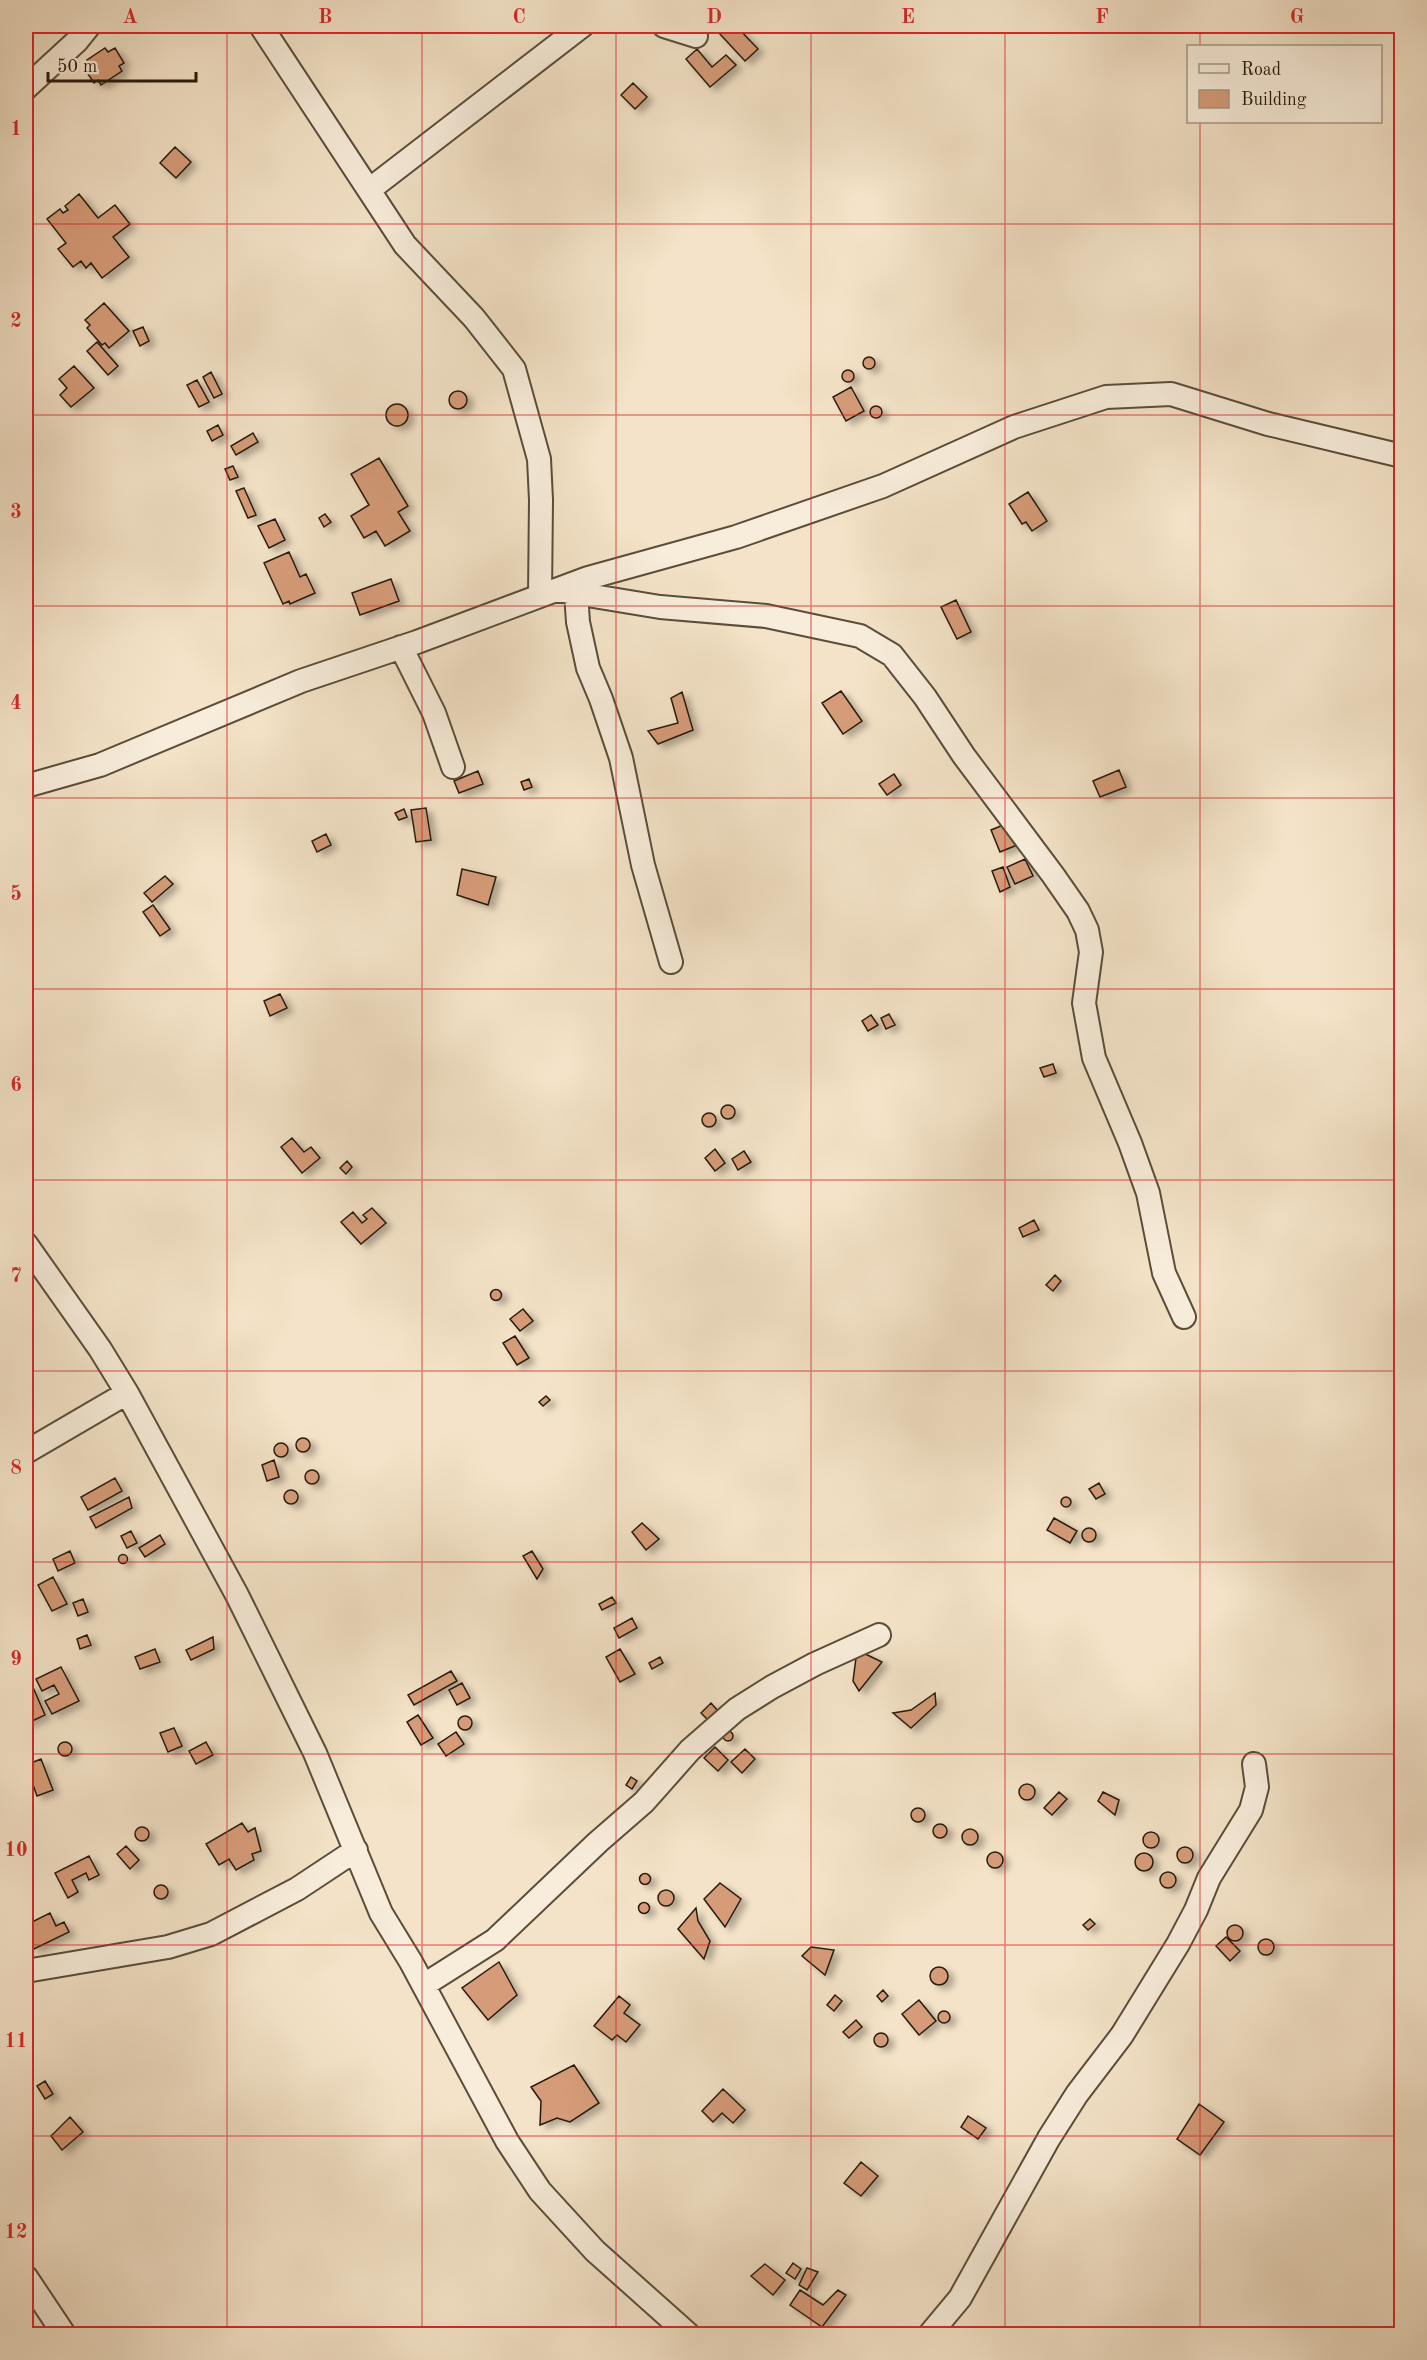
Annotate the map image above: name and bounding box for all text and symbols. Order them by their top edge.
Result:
text: A [122,8,138,28]
text: B [318,8,332,28]
text: C [512,8,526,28]
text: D [706,8,722,28]
text: E [901,8,915,28]
text: F [1095,8,1109,28]
text: G [1290,8,1304,28]
scale bar [48,45,196,83]
legend [1187,45,1382,123]
text: 50 m [57,58,97,76]
text: Road [1241,61,1281,79]
text: Building [1241,91,1307,109]
text: 1 [10,120,22,140]
text: 2 [10,312,22,332]
text: 3 [10,503,22,523]
text: 4 [10,694,22,714]
text: 5 [10,884,22,905]
text: 6 [10,1076,22,1096]
text: 7 [10,1267,22,1287]
text: 8 [10,1459,22,1479]
text: 9 [10,1650,22,1670]
text: 10 [4,1841,28,1861]
text: 11 [4,2032,28,2052]
text: 12 [4,2223,28,2243]

